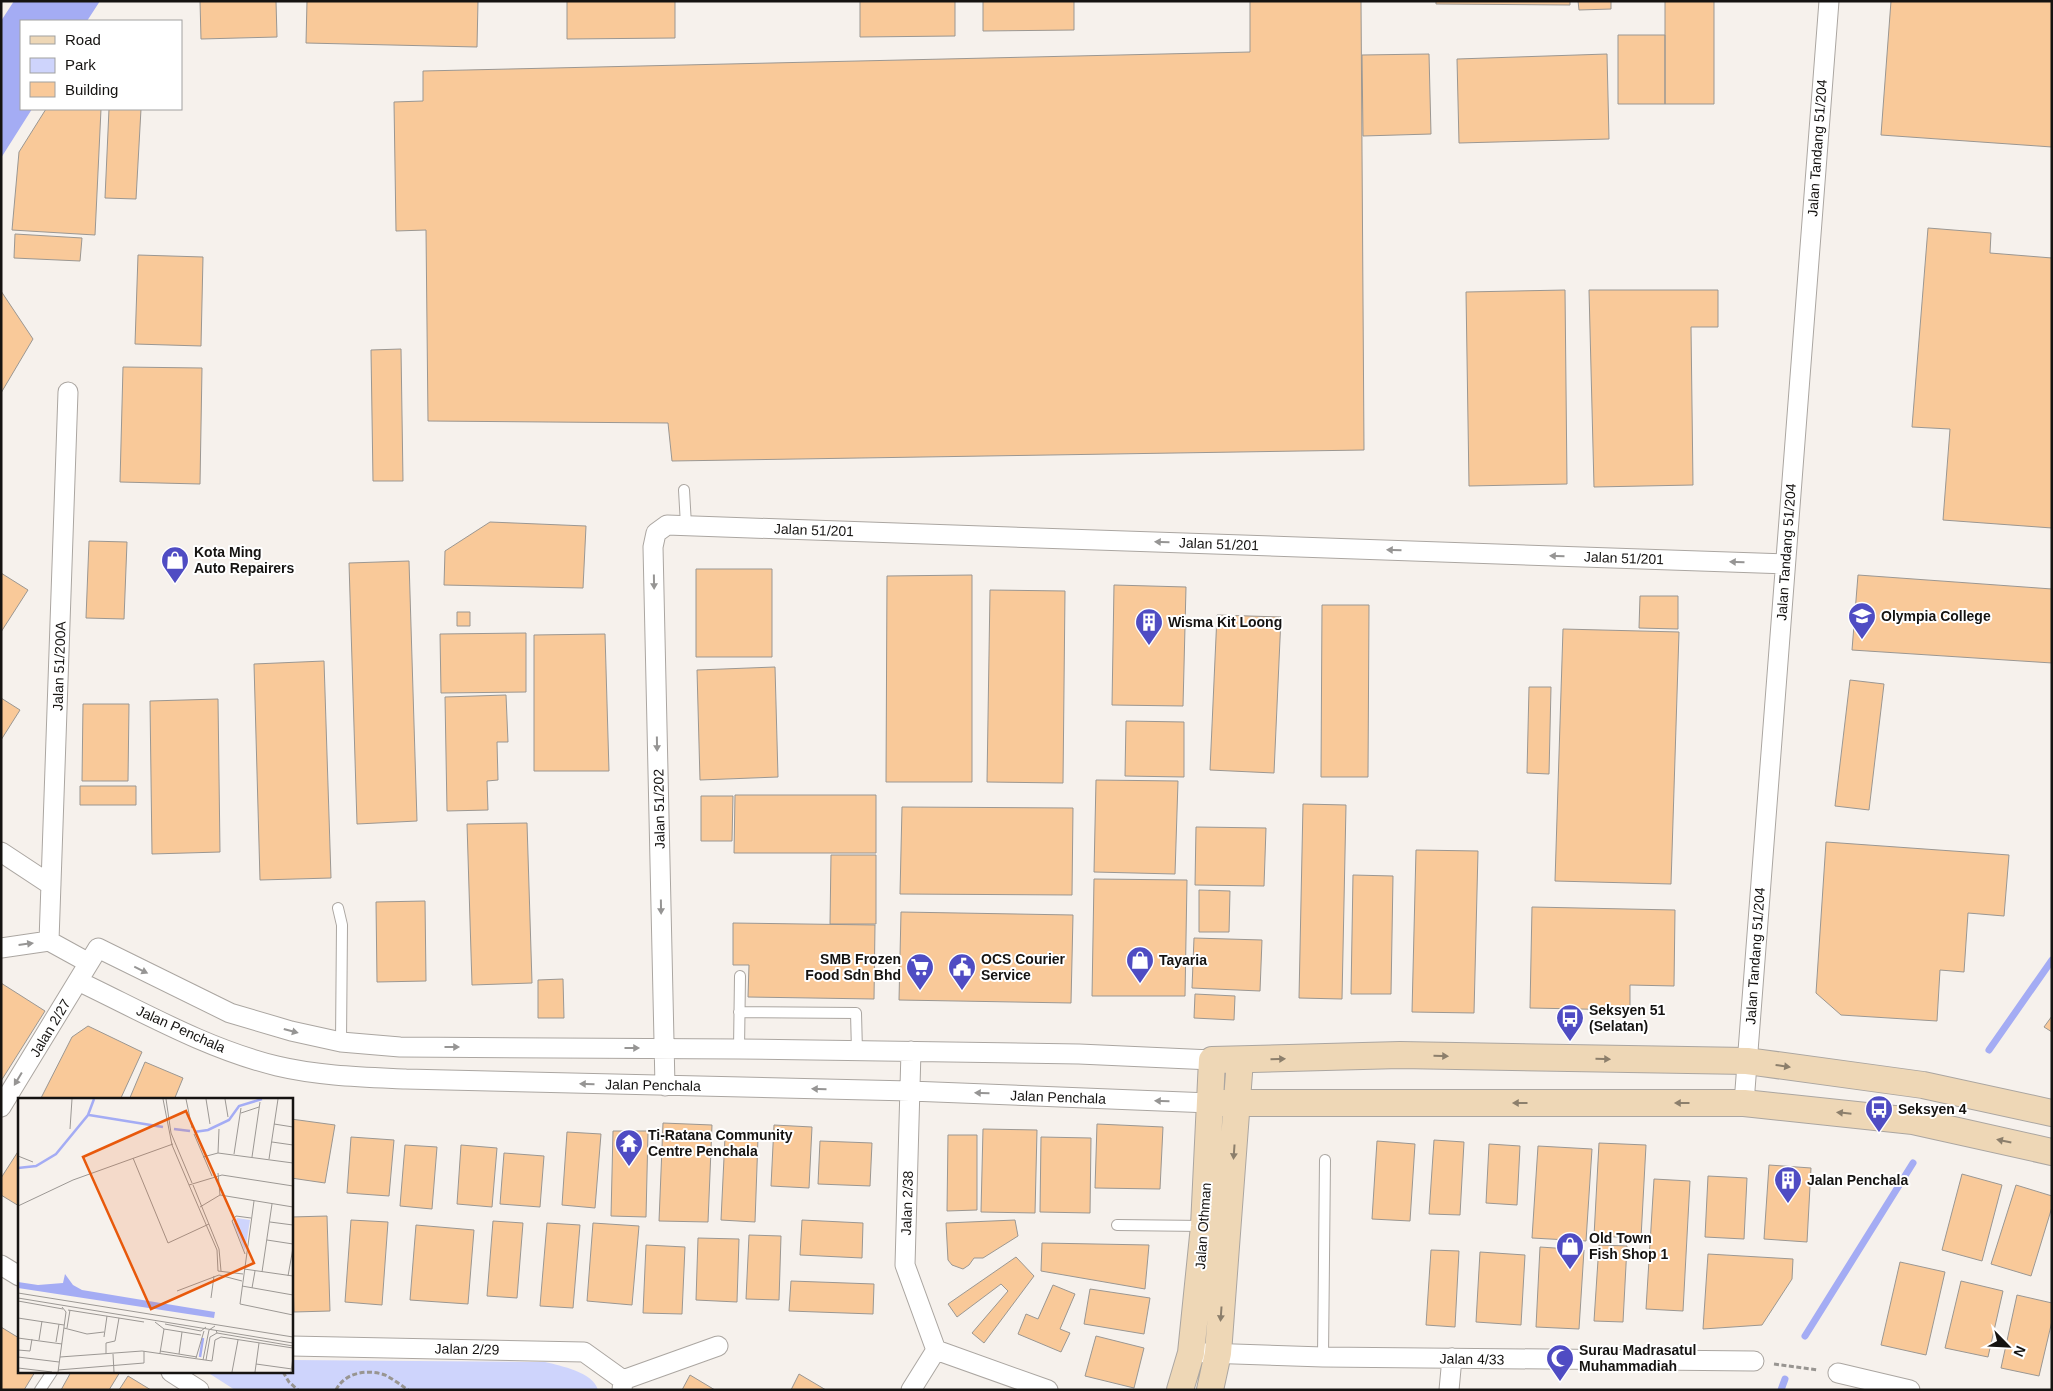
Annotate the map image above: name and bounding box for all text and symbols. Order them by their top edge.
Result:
legend [20,20,182,110]
text: Road [65,31,101,48]
text: Park [65,56,96,73]
street label: Jalan Tandang 51/204 [1804,79,1830,217]
text: Building [65,81,118,98]
street label: Jalan Tandang 51/204 [1773,483,1799,621]
street label: Jalan 51/201 [774,521,855,539]
street label: Jalan 51/201 [1179,535,1260,553]
one-way arrow [1154,538,1170,546]
place label: Kota Ming Auto Repairers [194,544,295,576]
shop icon: Kota Ming Auto Repairers [160,545,190,584]
one-way arrow [1386,546,1402,554]
street label: Jalan 51/201 [1584,549,1665,567]
one-way arrow [1548,552,1564,560]
one-way arrow [1728,558,1744,566]
one-way arrow [650,574,658,590]
school or university icon: Olympia College [1847,601,1877,640]
building icon: Wisma Kit Loong [1134,607,1164,646]
place label: Olympia College [1881,608,1991,624]
place label: Wisma Kit Loong [1168,614,1282,630]
street label: Jalan 51/200A [49,620,69,711]
one-way arrow [654,737,662,753]
street label: Jalan 51/202 [650,769,668,849]
street label: Jalan Tandang 51/204 [1742,887,1768,1025]
one-way arrow [657,899,665,915]
one-way arrow [18,940,34,948]
shop icon: Tayaria [1125,945,1155,984]
place label: SMB Frozen Food Sdn Bhd [805,951,901,983]
place label: OCS Courier Service [981,951,1066,983]
supermarket icon: SMB Frozen Food Sdn Bhd [905,952,935,991]
public building icon: OCS Courier Service [947,952,977,991]
place label: Tayaria [1159,952,1207,968]
one-way arrow [134,965,149,974]
street label: Jalan 2/27 [27,996,74,1060]
street label: Jalan Penchala [134,1002,228,1056]
place label: Seksyen 51 (Selatan) [1589,1002,1665,1034]
bus stop icon: Seksyen 51 (Selatan) [1555,1003,1585,1042]
one-way arrow [284,1027,299,1035]
one-way arrow [445,1043,461,1051]
one-way arrow [625,1044,641,1052]
one-way arrow [1433,1052,1449,1060]
one-way arrow [1271,1055,1287,1063]
one-way arrow [1595,1055,1611,1063]
one-way arrow [1775,1062,1791,1070]
one-way arrow [14,1073,23,1086]
street label: Jalan Penchala [605,1076,701,1094]
one-way arrow [579,1080,595,1088]
one-way arrow [811,1085,827,1093]
street label: Jalan Penchala [1010,1087,1106,1107]
one-way arrow [974,1089,990,1097]
bus stop icon: Seksyen 4 [1864,1094,1894,1133]
one-way arrow [1153,1097,1169,1105]
inset map [18,1098,292,1374]
one-way arrow [1512,1099,1528,1107]
one-way arrow [1674,1099,1690,1107]
place label: Seksyen 4 [1898,1101,1967,1117]
one-way arrow [1836,1109,1852,1117]
place label: Ti-Ratana Community Centre Penchala [648,1127,793,1159]
temple icon: Ti-Ratana Community Centre Penchala [614,1128,644,1167]
one-way arrow [1997,1137,2012,1145]
one-way arrow [1230,1144,1238,1160]
building icon: Jalan Penchala [1773,1165,1803,1204]
street label: Jalan 2/38 [898,1170,916,1236]
place label: Jalan Penchala [1807,1172,1908,1188]
street label: Jalan Othman [1192,1182,1214,1270]
place label: Old Town Fish Shop 1 [1589,1230,1669,1262]
shop icon: Old Town Fish Shop 1 [1555,1231,1585,1270]
one-way arrow [1217,1306,1225,1322]
north arrow [1983,1321,2033,1371]
street label: Jalan 2/29 [435,1340,500,1358]
place label: Surau Madrasatul Muhammadiah [1579,1342,1696,1374]
mosque icon: Surau Madrasatul Muhammadiah [1545,1343,1575,1382]
text: N [2011,1343,2029,1359]
street label: Jalan 4/33 [1440,1350,1505,1368]

